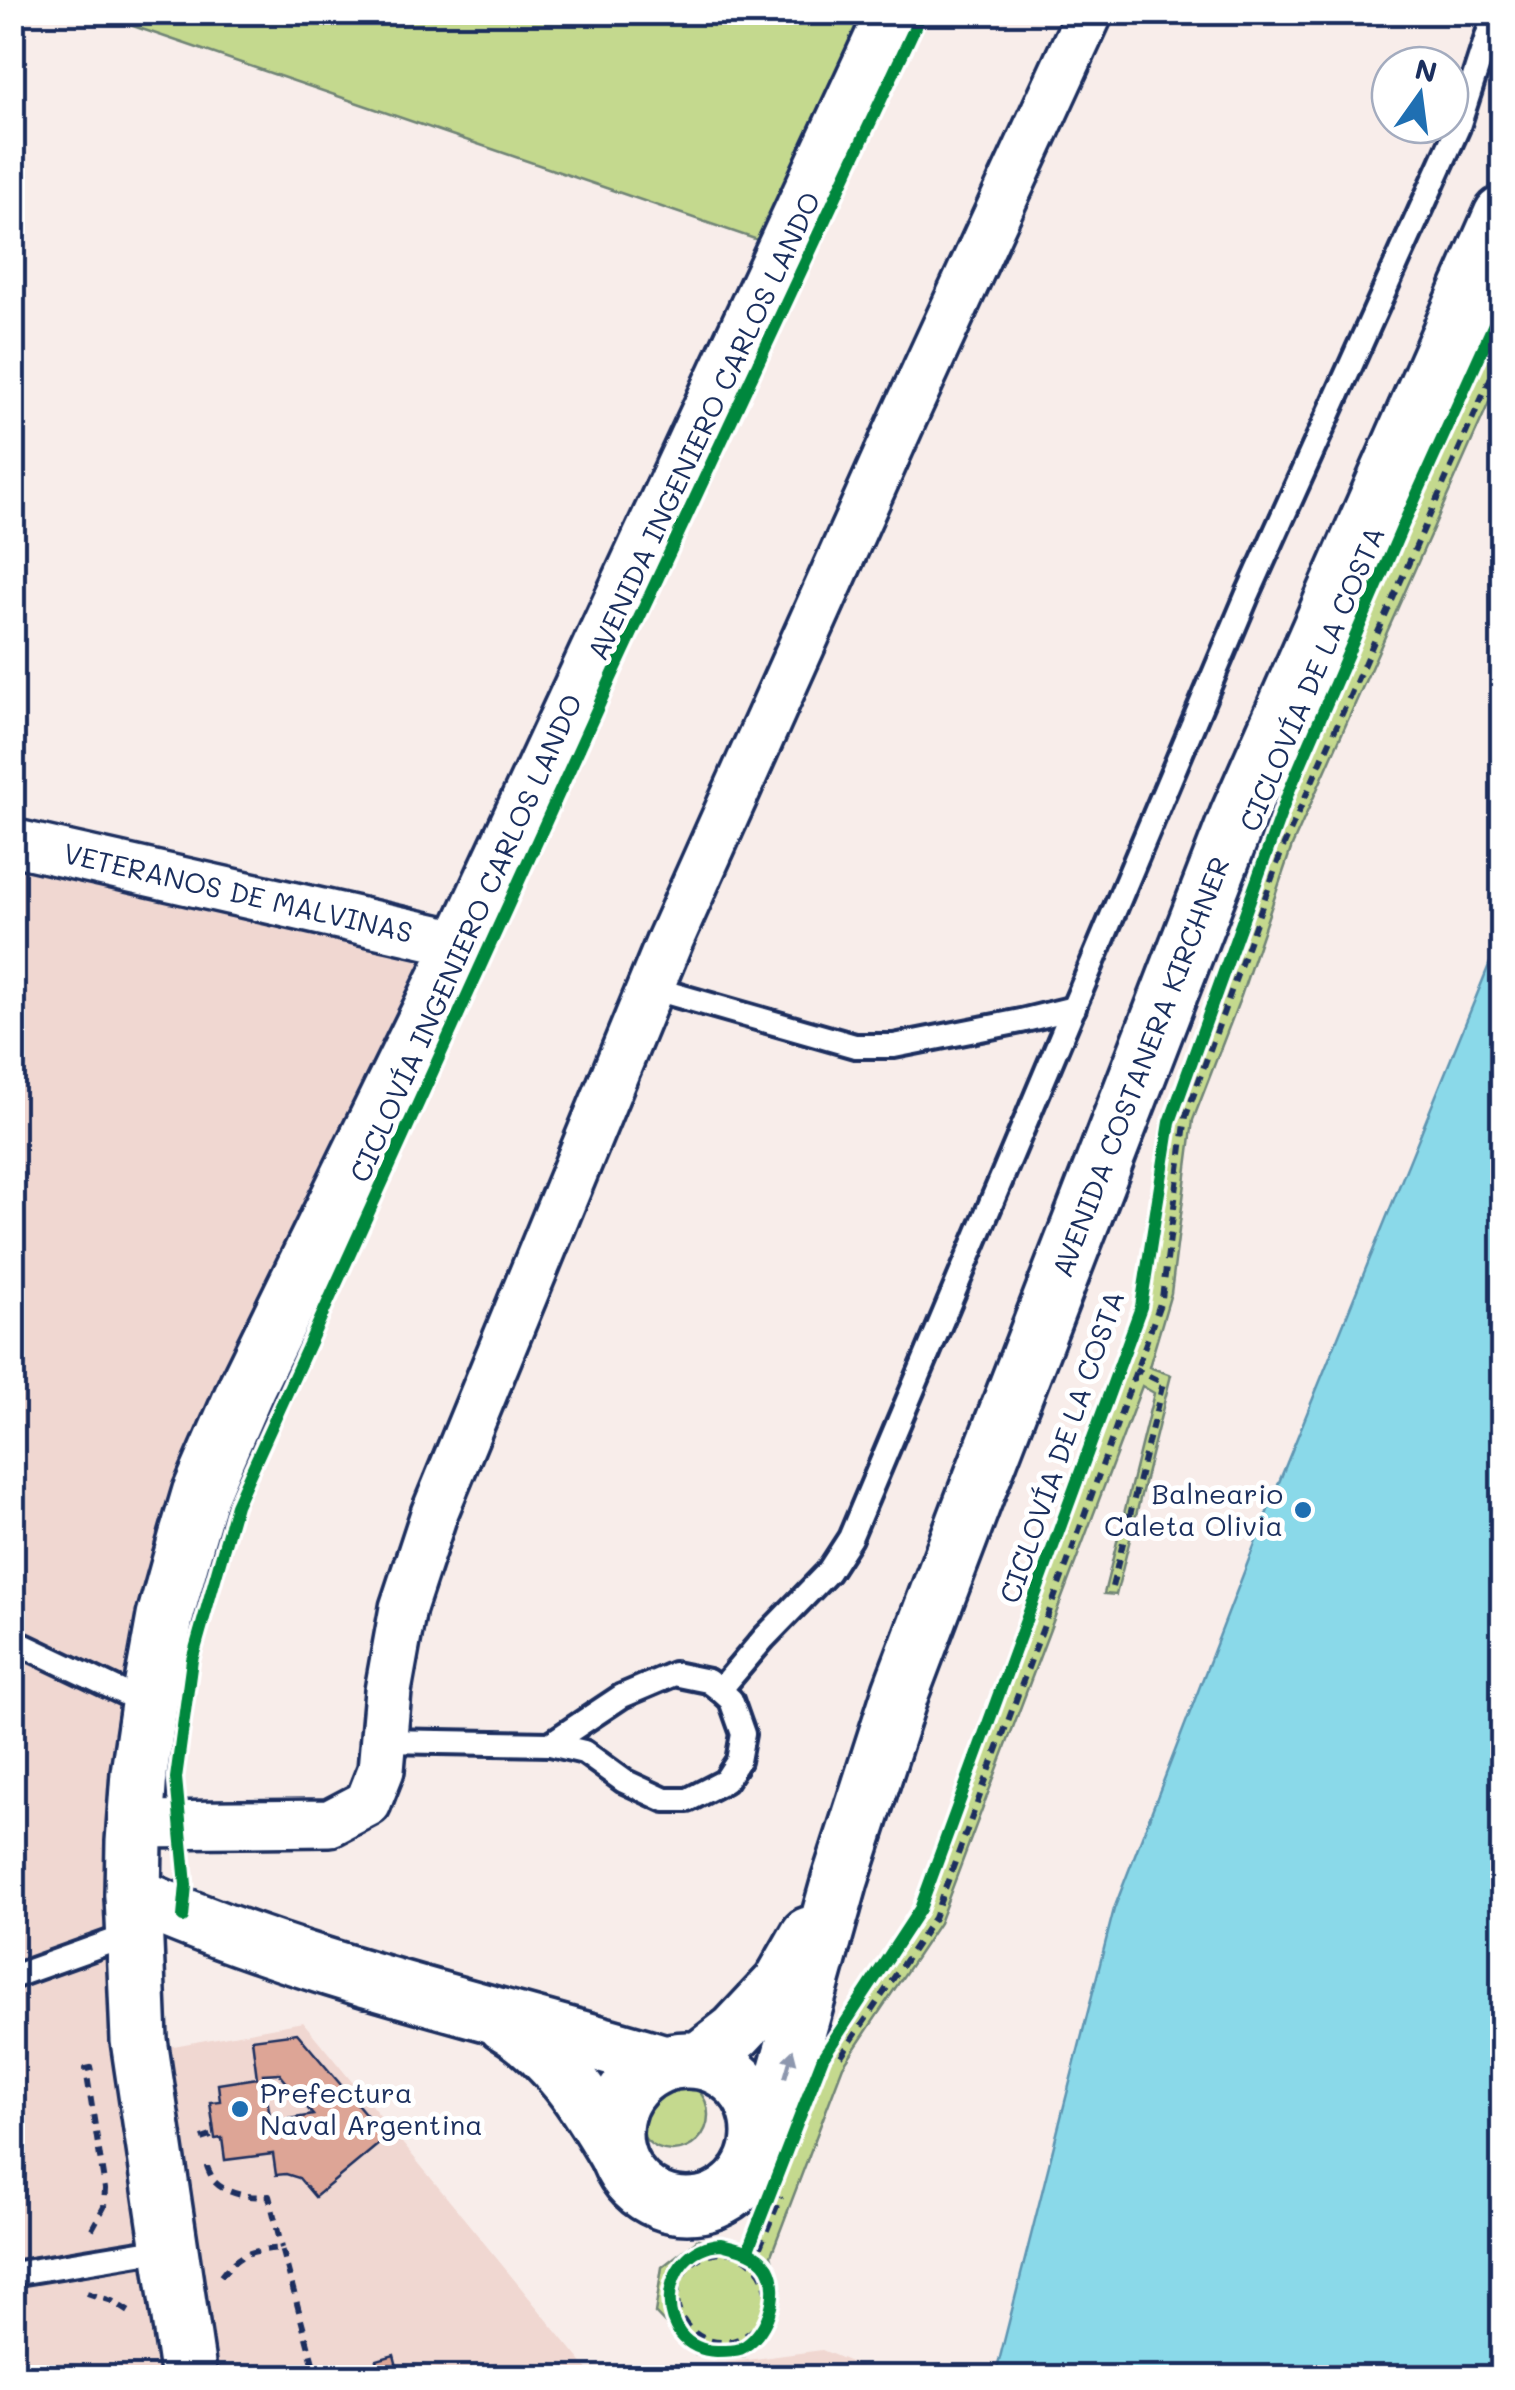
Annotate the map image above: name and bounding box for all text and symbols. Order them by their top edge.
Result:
north arrow [1370,45,1470,145]
text: N [1412,50,1441,90]
street label: AVENIDA INGENIERO CARLOS LANDO [578,186,828,665]
street label: CICLOVÍA DE LA COSTA [1230,521,1392,837]
street label: CICLOVÍA INGENIERO CARLOS LANDO [341,688,589,1187]
street label: VETERANOS DE MALVINAS [60,834,416,950]
street label: AVENIDA COSTANERA KIRCHNER [1043,851,1237,1282]
street label: CICLOVÍA DE LA COSTA [991,1286,1131,1608]
place label: Balneario Caleta Olivia [1104,1475,1283,1543]
marker: Balneario Caleta Olivia [1292,1499,1314,1521]
one-way arrow [782,2048,797,2079]
place label: Prefectura Naval Argentina [260,2074,483,2142]
marker: Prefectura Naval Argentina [229,2098,251,2120]

